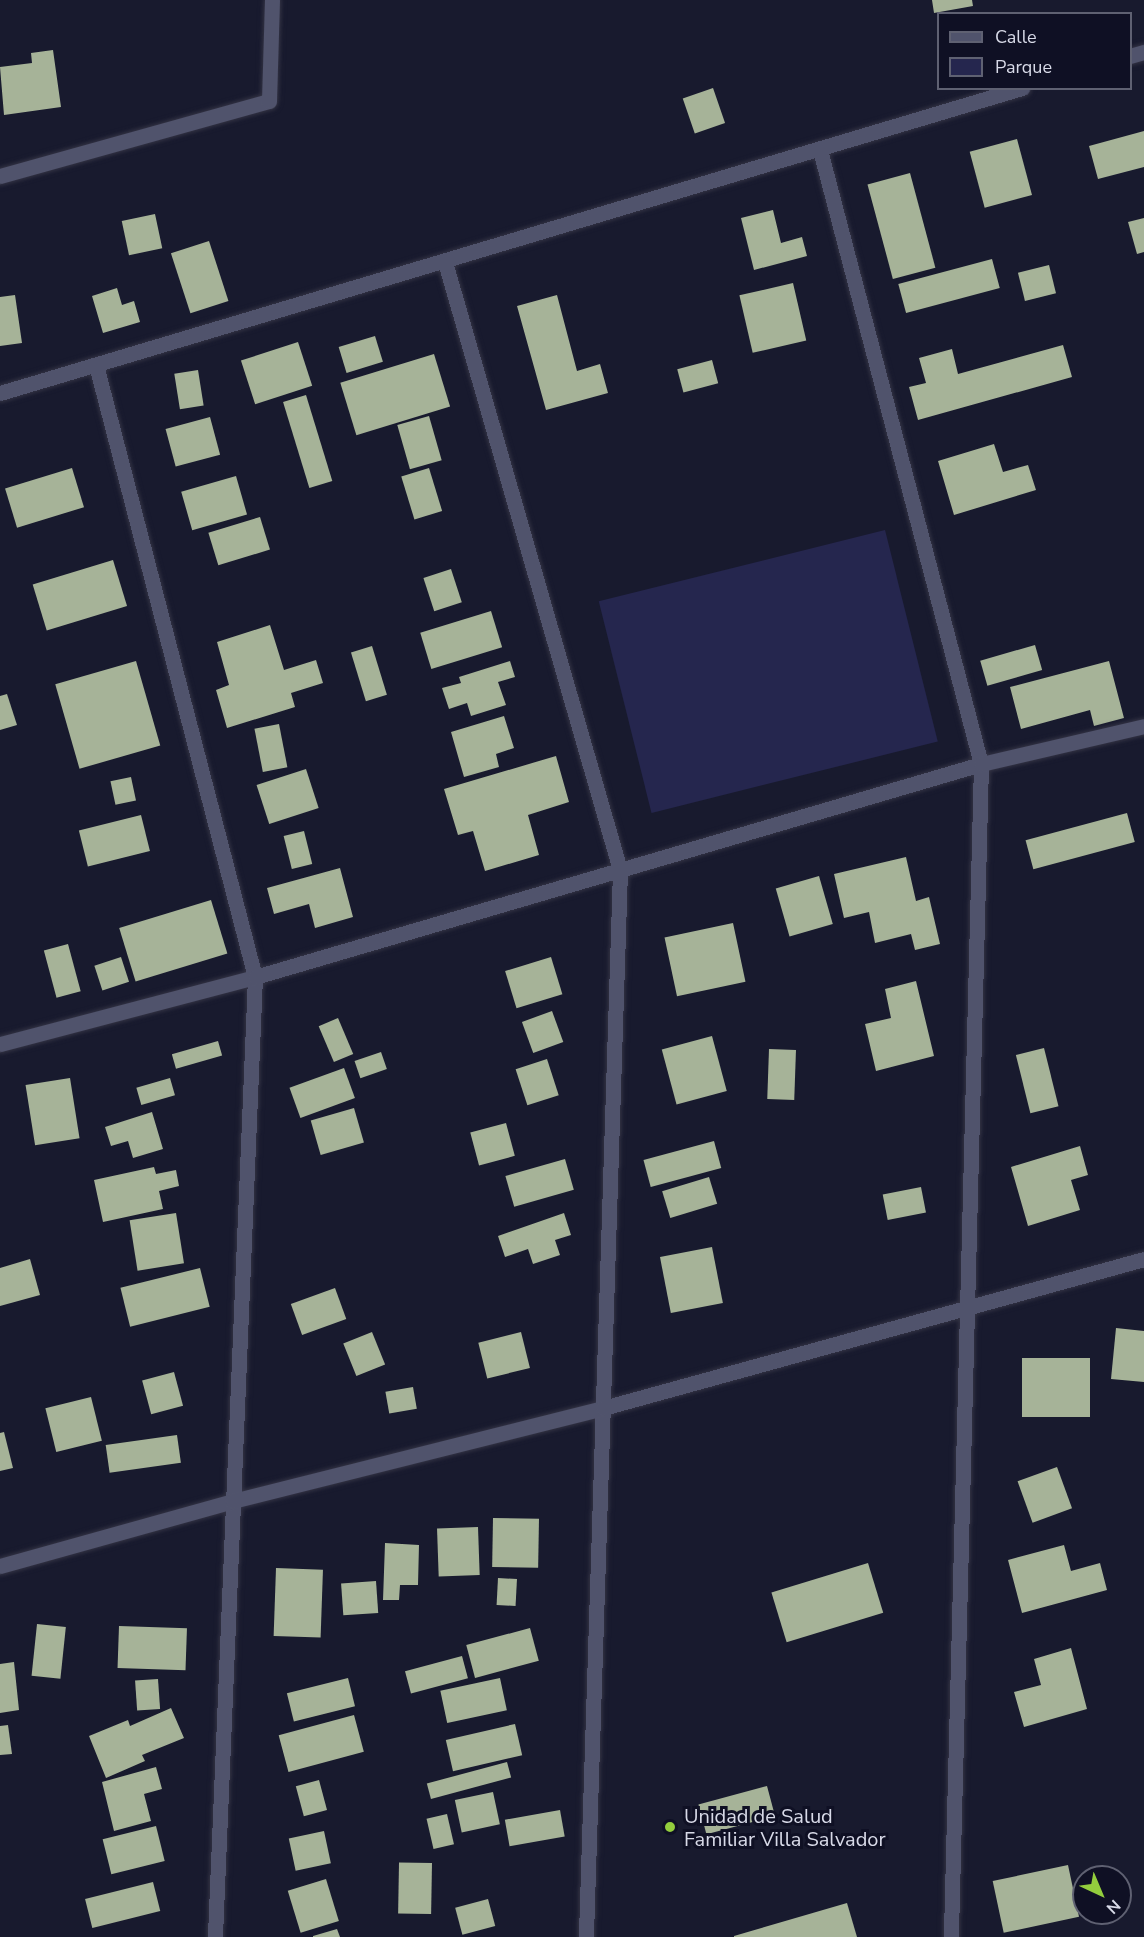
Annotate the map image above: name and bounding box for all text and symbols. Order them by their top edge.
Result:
legend [937,12,1132,90]
text: Calle [995,25,1037,49]
text: Parque [995,55,1052,79]
place label: Unidad de Salud Familiar Villa Salvador [684,1804,886,1851]
marker: Unidad de Salud Familiar Villa Salvador [661,1818,679,1836]
north arrow [1072,1865,1132,1925]
text: N [1101,1894,1125,1919]

